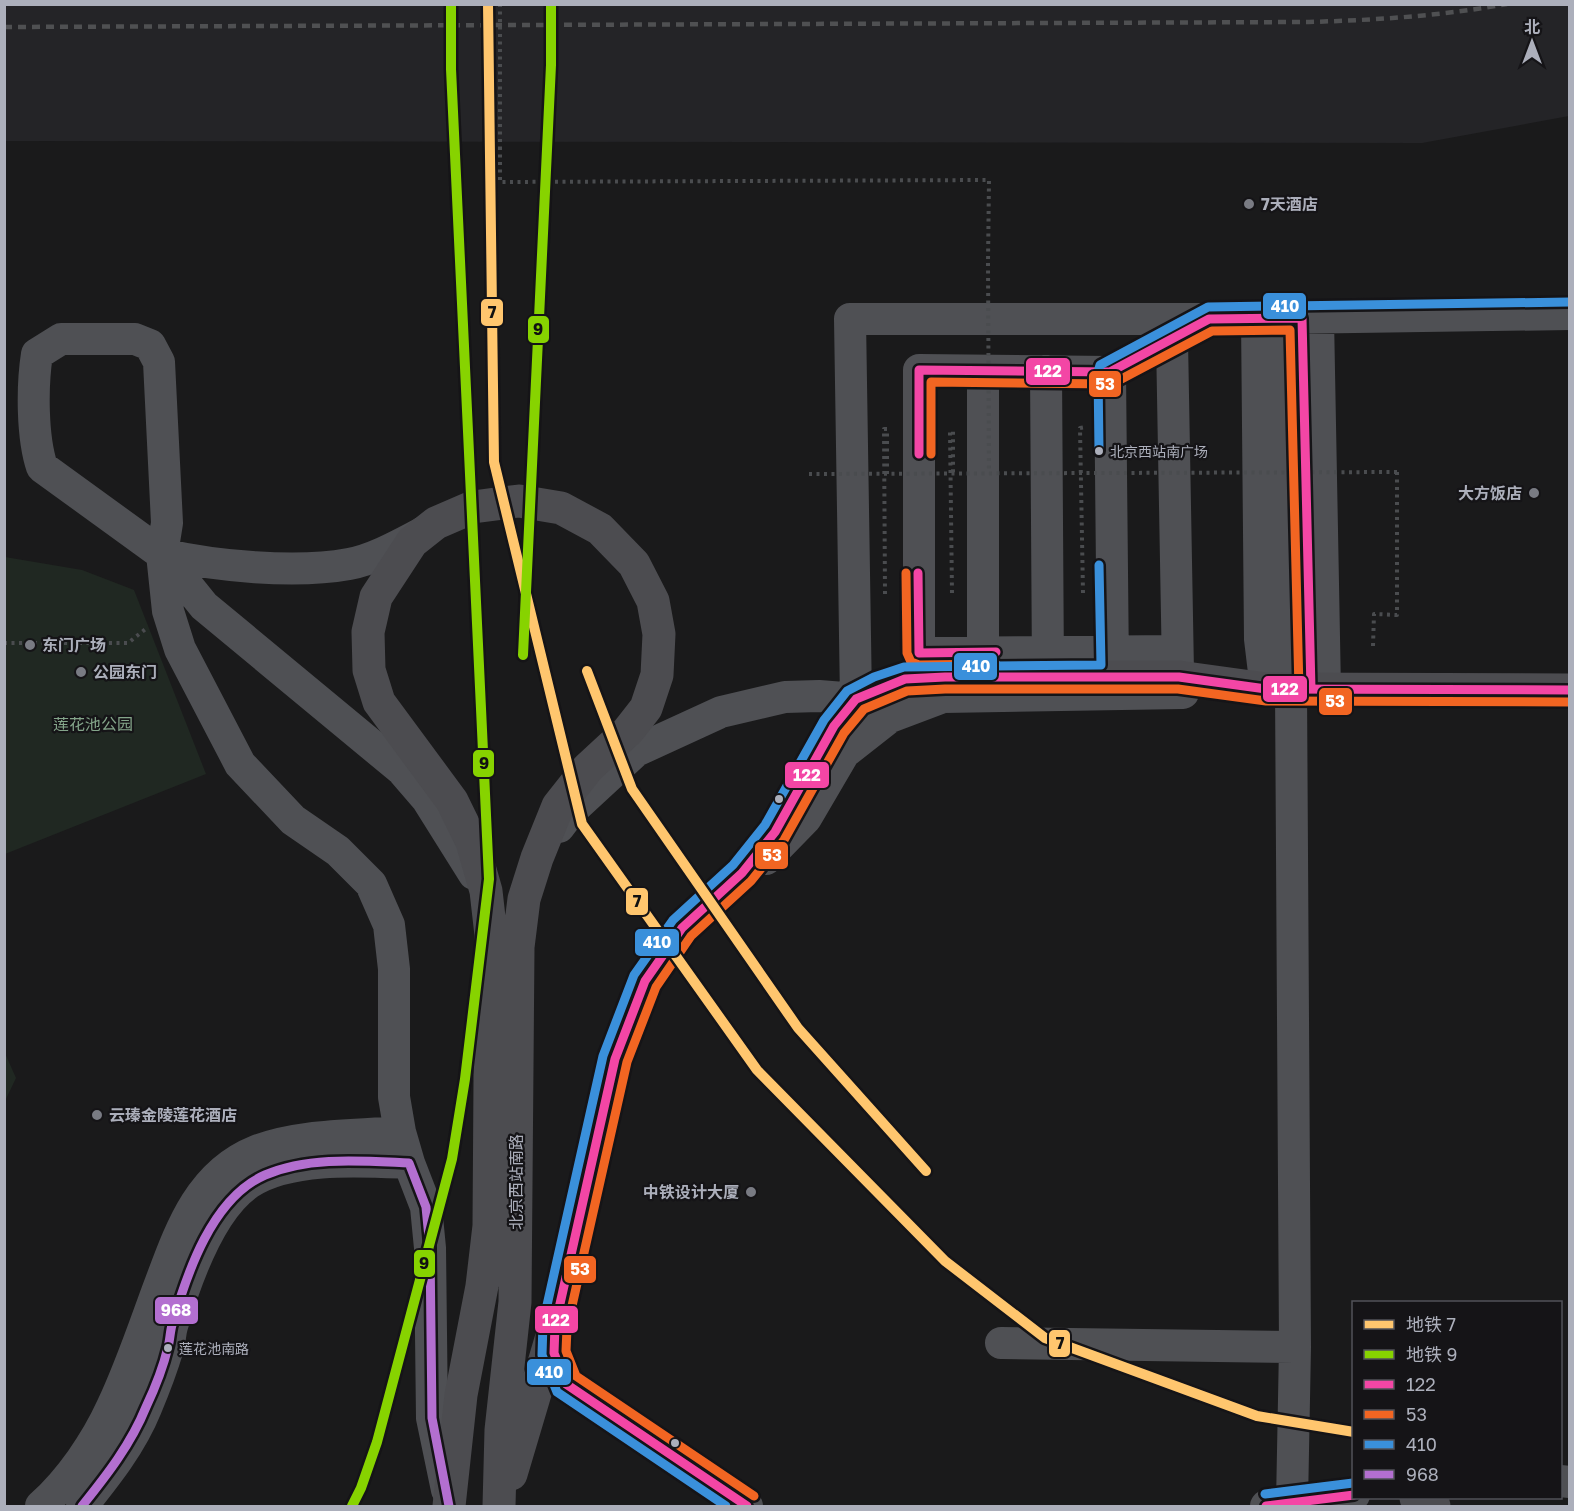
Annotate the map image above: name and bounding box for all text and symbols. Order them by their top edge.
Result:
north arrow [1502,12,1562,72]
text: 北 [1524,17,1540,37]
place label: 7天酒店 [1261,194,1318,214]
marker: 7天酒店 [1242,197,1256,211]
line badge: 410 [1262,292,1307,320]
text: 410 [1271,296,1299,316]
line badge: 7 [480,298,504,327]
text: 7 [488,302,497,322]
line badge: 9 [527,315,550,344]
text: 9 [533,319,543,339]
line badge: 122 [1025,357,1071,386]
text: 122 [1034,361,1062,381]
line badge: 53 [1088,370,1122,398]
text: 53 [1095,374,1115,394]
place label: 北京西站南广场 [1110,443,1208,460]
marker: 北京西站南广场 [1093,445,1105,457]
place label: 大方饭店 [1458,483,1522,503]
marker: 大方饭店 [1527,486,1541,500]
place label: 东门广场 [42,635,106,655]
marker: 东门广场 [23,638,37,652]
line badge: 410 [953,652,998,681]
text: 410 [962,656,990,676]
place label: 公园东门 [93,662,157,682]
marker: 公园东门 [74,665,88,679]
line badge: 122 [1262,675,1308,703]
text: 122 [1271,679,1299,699]
line badge: 53 [1318,687,1353,716]
text: 53 [1325,691,1345,711]
park label: 莲花池公园 [53,714,133,734]
line badge: 9 [472,749,495,778]
text: 9 [479,753,489,773]
line badge: 122 [784,761,830,789]
text: 122 [793,765,821,785]
unlabelled marker [773,793,785,805]
line badge: 53 [754,841,789,870]
text: 53 [762,845,782,865]
line badge: 7 [625,887,649,916]
text: 7 [633,891,642,911]
line badge: 410 [634,928,680,957]
text: 410 [643,932,671,952]
place label: 云瑧金陵莲花酒店 [109,1105,237,1125]
marker: 云瑧金陵莲花酒店 [90,1108,104,1122]
street label: 北京西站南路 [506,1134,526,1230]
place label: 中铁设计大厦 [643,1182,739,1202]
marker: 中铁设计大厦 [744,1185,758,1199]
line badge: 9 [413,1249,436,1278]
text: 9 [419,1253,429,1273]
line badge: 53 [563,1255,597,1284]
text: 53 [570,1259,590,1279]
line badge: 968 [154,1296,199,1325]
text: 968 [161,1300,191,1320]
legend [1352,1301,1562,1499]
line badge: 122 [534,1305,579,1334]
text: 122 [542,1310,570,1330]
text: 地铁 7 [1406,1313,1456,1335]
line badge: 7 [1048,1329,1071,1358]
text: 7 [1056,1333,1065,1353]
place label: 莲花池南路 [179,1340,249,1357]
marker: 莲花池南路 [162,1342,174,1354]
text: 地铁 9 [1406,1343,1457,1365]
line badge: 410 [526,1358,572,1386]
text: 410 [535,1362,563,1382]
text: 122 [1406,1373,1436,1395]
text: 53 [1406,1403,1427,1425]
text: 410 [1406,1433,1437,1455]
unlabelled marker [669,1437,681,1449]
text: 968 [1406,1463,1439,1485]

